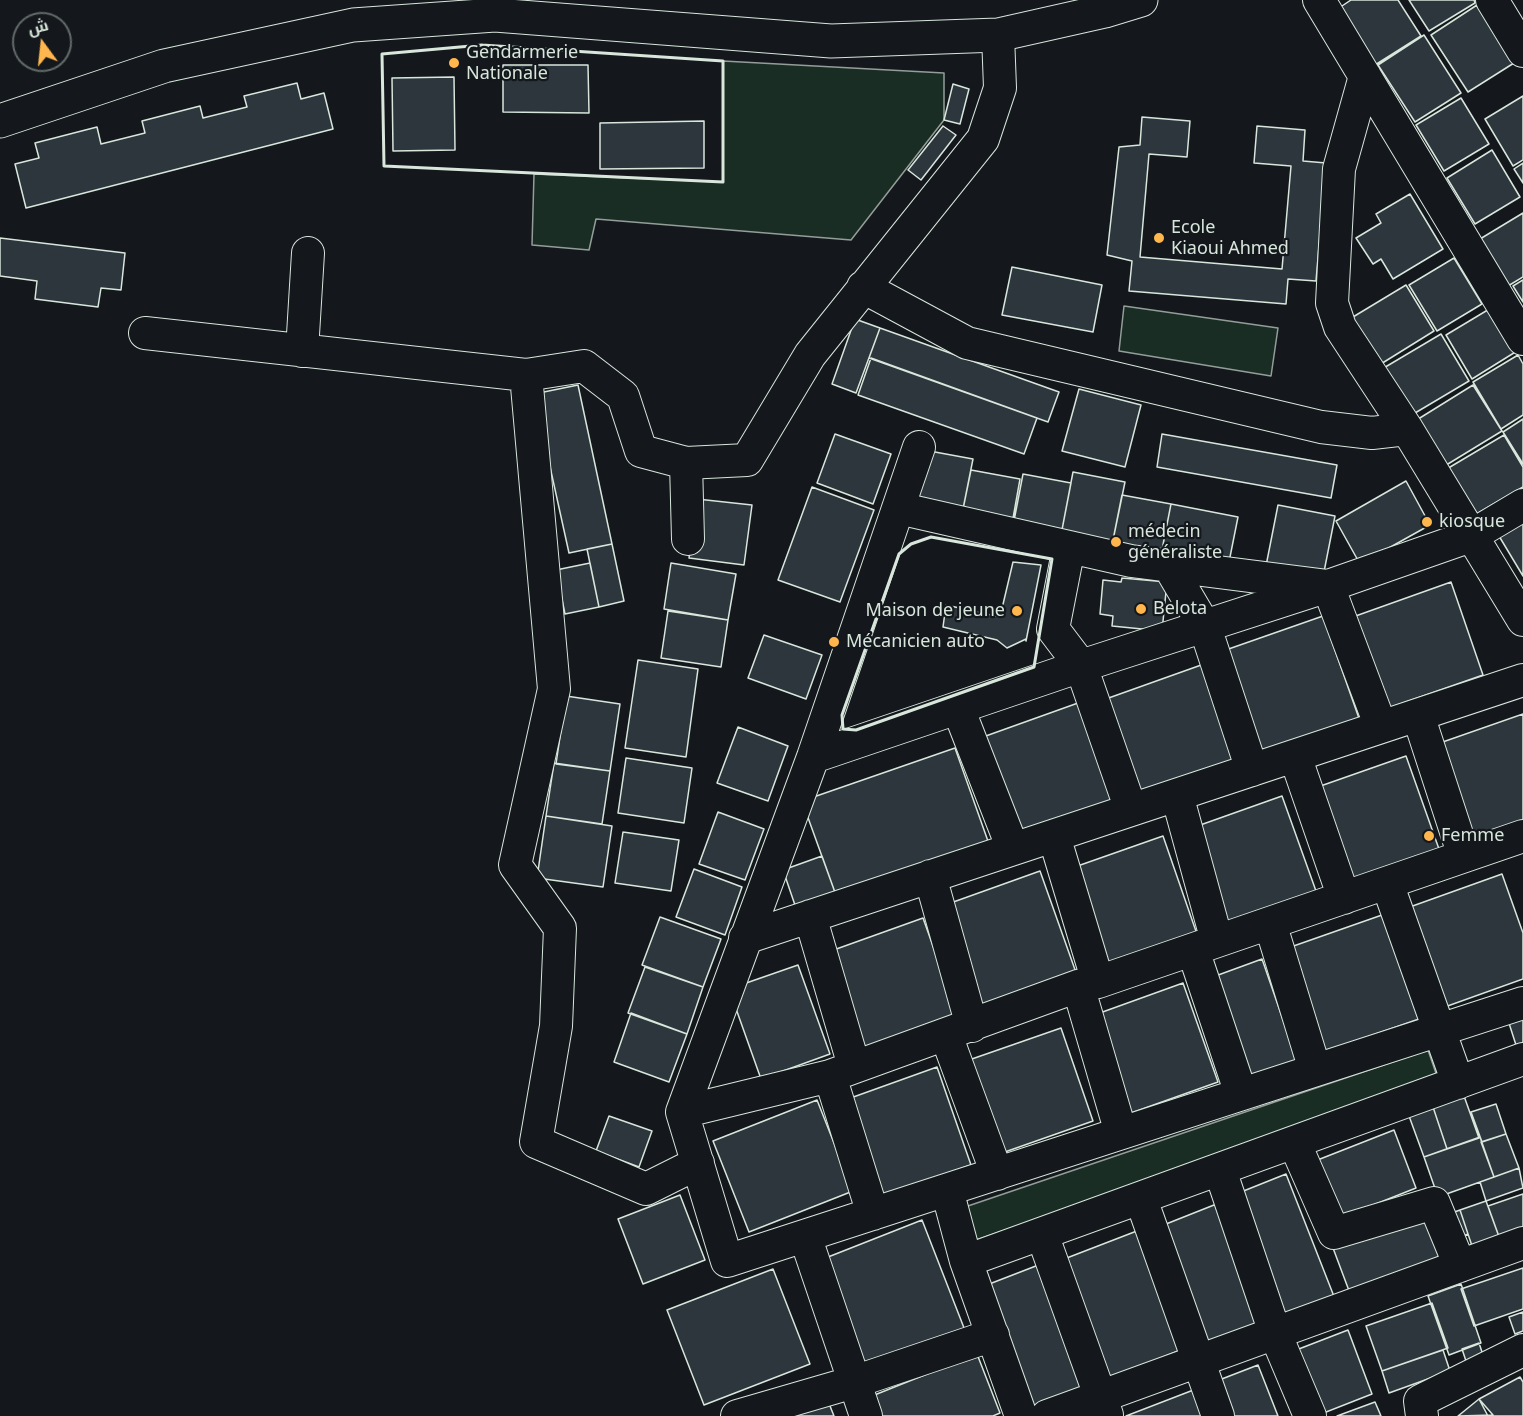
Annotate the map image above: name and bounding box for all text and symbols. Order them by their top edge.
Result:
north arrow [12,12,72,72]
text: ش [25,13,51,40]
place label: Gendarmerie Nationale [466,42,578,84]
marker: Gendarmerie Nationale [447,56,461,70]
place label: Ecole Kiaoui Ahmed [1171,217,1289,260]
marker: Ecole Kiaoui Ahmed [1152,231,1166,245]
place label: kiosque [1439,511,1505,533]
marker: kiosque [1420,515,1434,529]
place label: médecin généraliste [1128,521,1222,564]
marker: médecin généraliste [1109,535,1123,549]
place label: Belota [1153,598,1207,620]
place label: Maison de jeune [866,600,1005,622]
marker: Belota [1134,602,1148,616]
marker: Maison de jeune [1010,604,1024,618]
place label: Mécanicien auto [846,631,985,653]
marker: Mécanicien auto [827,635,841,649]
place label: Femme [1441,825,1504,847]
marker: Femme [1422,829,1436,843]

